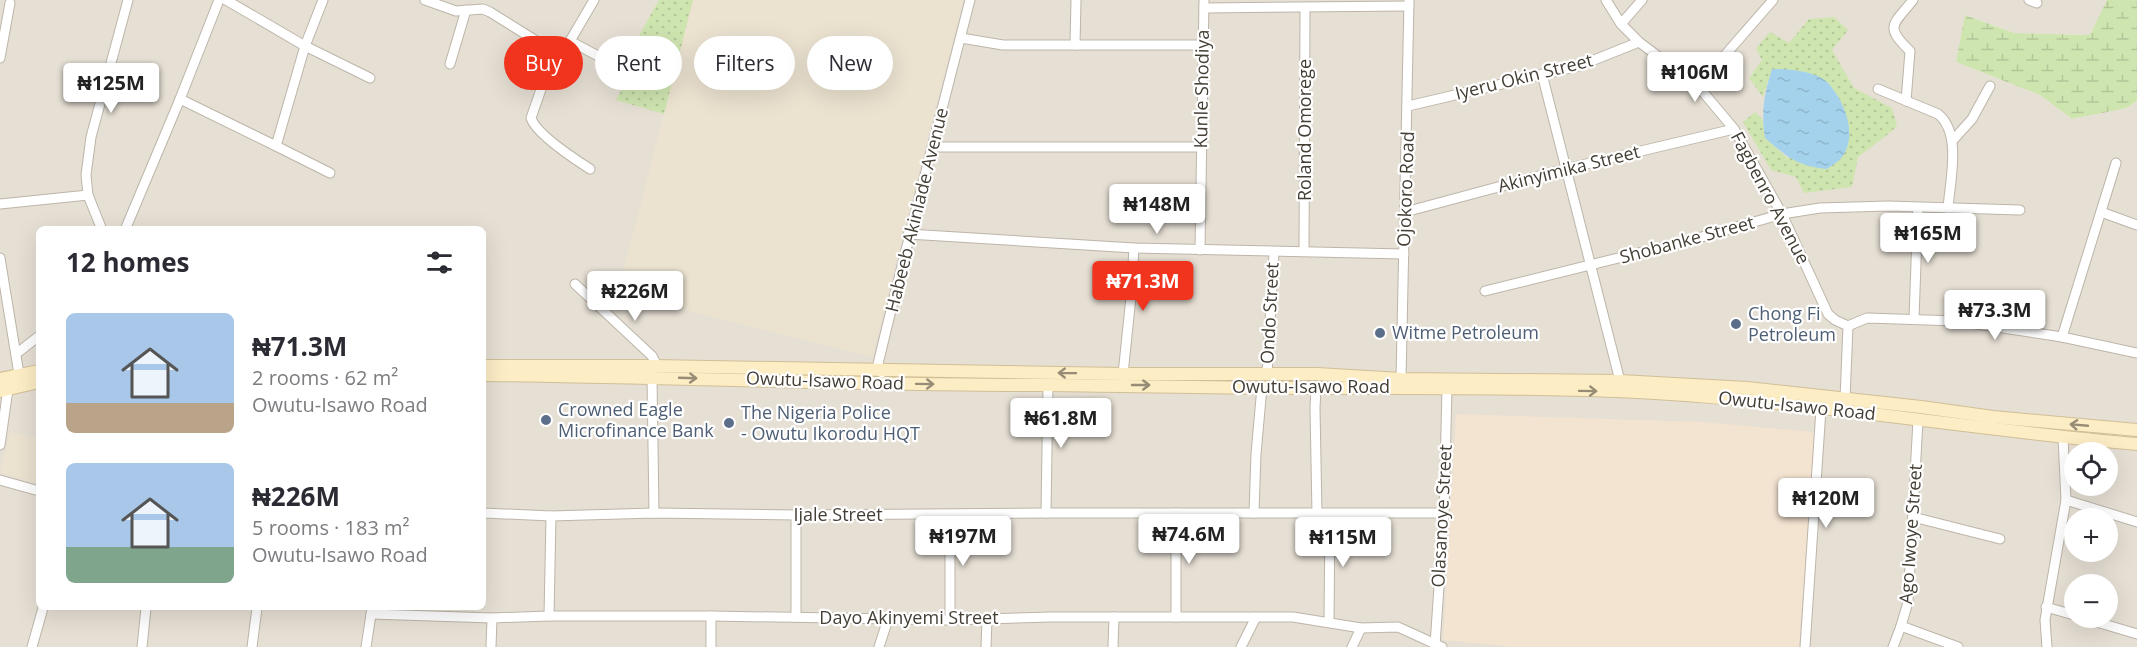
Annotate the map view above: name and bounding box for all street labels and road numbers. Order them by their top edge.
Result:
street label: Kunle Shodiya [1188,29,1214,149]
street label: Iyeru Okin Street [1452,47,1595,105]
street label: Roland Omorege [1292,59,1316,201]
street label: Habeeb Akinlade Avenue [879,105,953,314]
street label: Fagbenro Avenue [1726,127,1816,268]
street label: Ojokoro Road [1391,131,1419,247]
street label: Akinyimika Street [1495,139,1642,197]
street label: Shobanke Street [1617,210,1757,269]
street label: Ondo Street [1254,261,1284,364]
street label: Owutu-Isawo Road [746,365,905,395]
street label: Owutu-Isawo Road [1232,374,1390,398]
street label: Owutu-Isawo Road [1717,385,1877,425]
street label: Olasanoye Street [1425,444,1457,588]
street label: Ago Iwoye Street [1893,463,1927,605]
street label: Ijale Street [793,502,883,526]
street label: Dayo Akinyemi Street [819,605,999,629]

